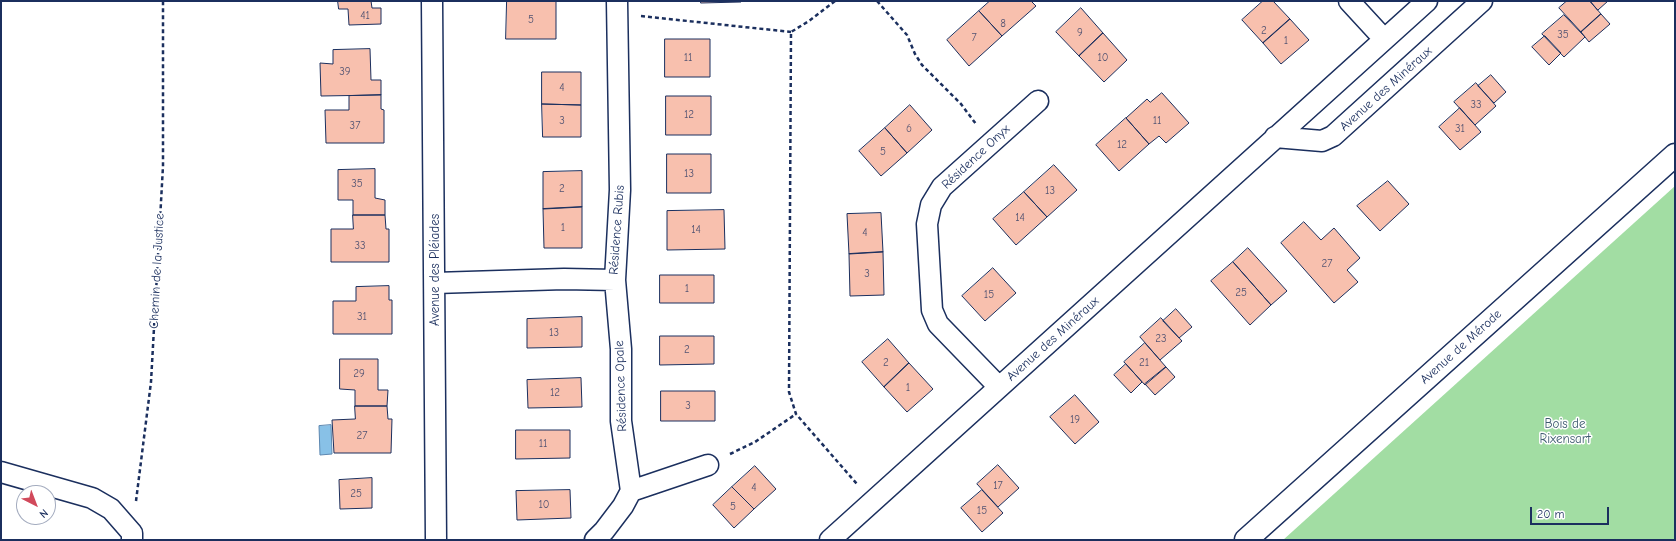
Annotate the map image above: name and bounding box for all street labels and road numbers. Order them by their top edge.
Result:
street label: Avenue des Minéraux [1337,43,1435,135]
street label: Résidence Onyx [939,121,1013,193]
street label: Résidence Rubis [606,185,628,275]
street label: Chemin de la Justice [146,213,168,329]
street label: Avenue des Pléiades [427,214,443,326]
street label: Avenue des Minéraux [1004,293,1102,385]
street label: Avenue de Mérode [1417,306,1505,388]
street label: Résidence Opale [612,340,630,432]

